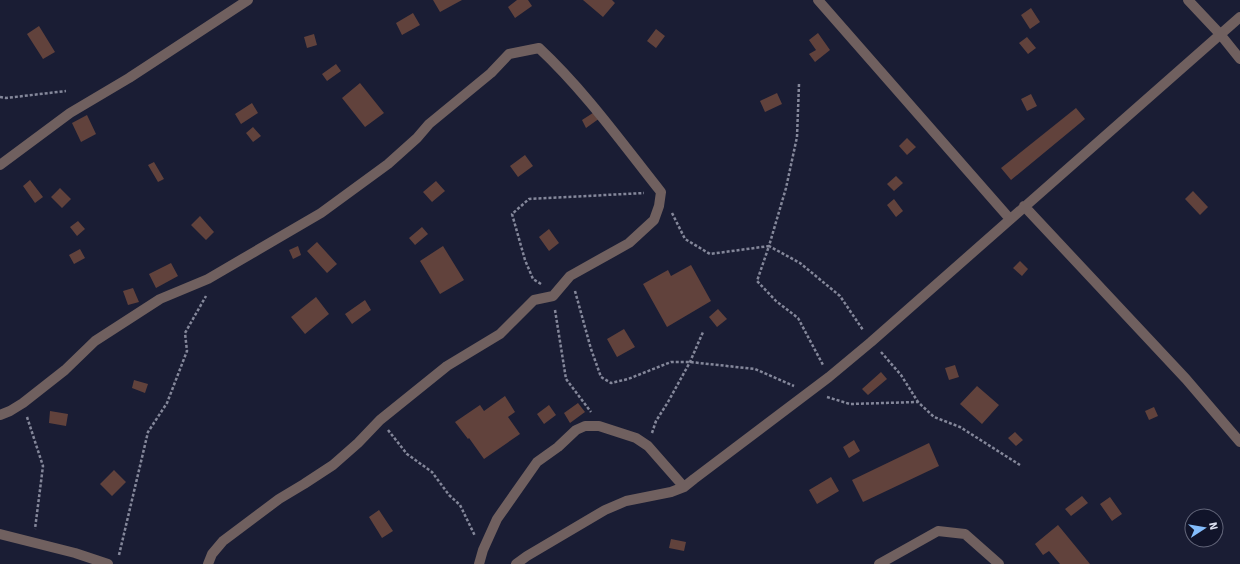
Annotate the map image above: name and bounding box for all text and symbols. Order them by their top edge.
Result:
north arrow [1184,508,1224,548]
text: N [1206,521,1220,531]

